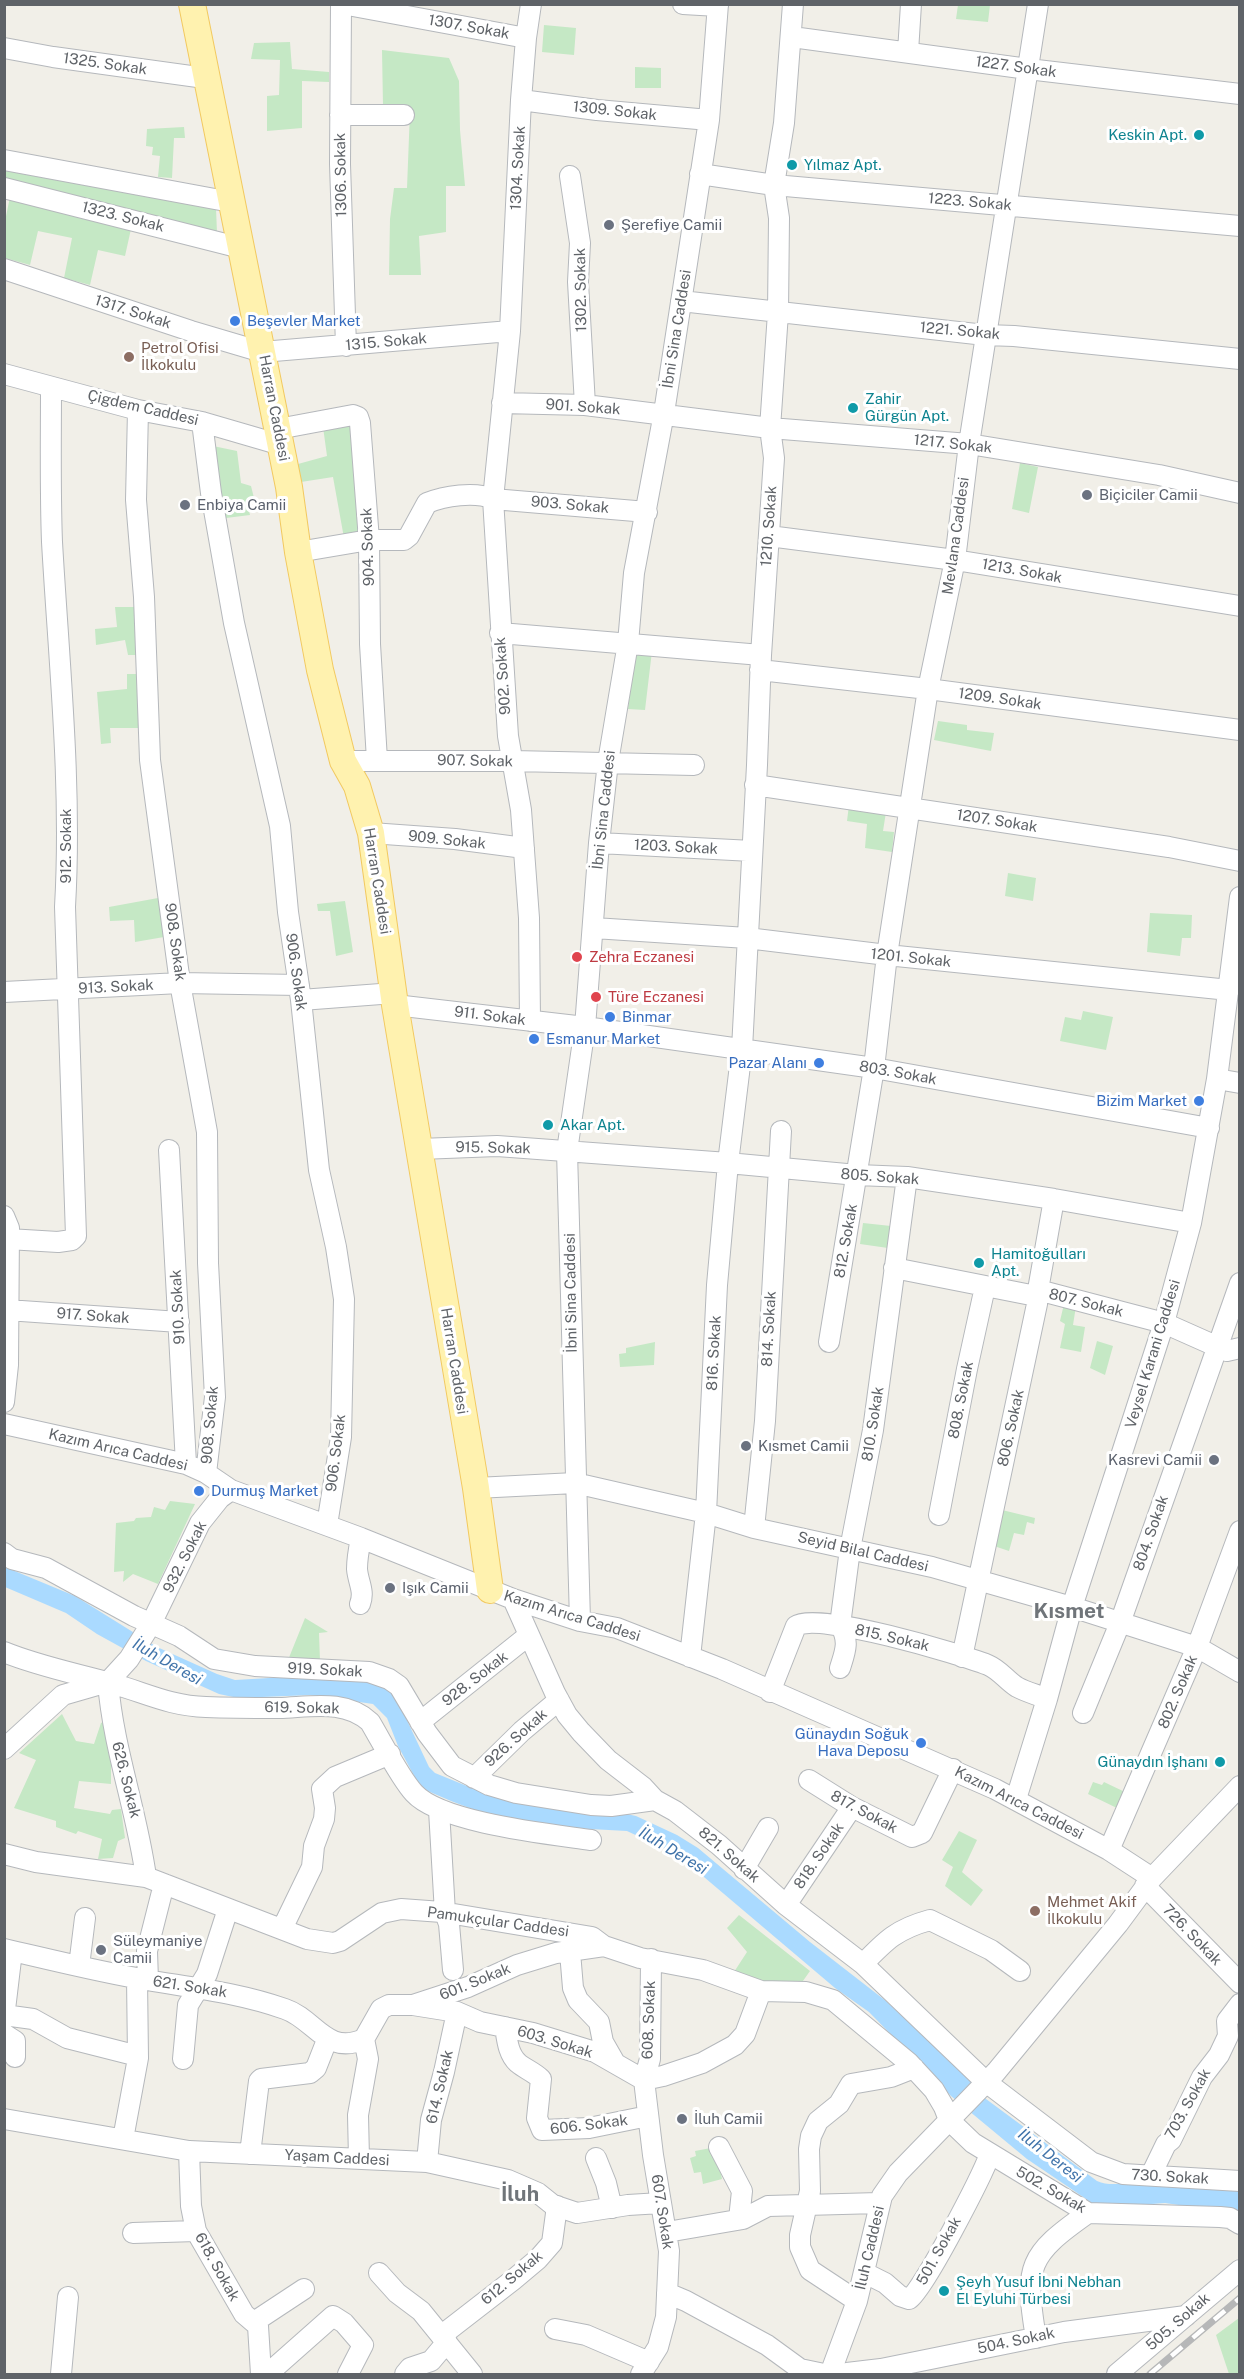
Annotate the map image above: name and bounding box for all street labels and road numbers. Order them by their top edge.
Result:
street label: 1307. Sokak [427,11,511,43]
street label: 1325. Sokak [62,49,148,79]
street label: 1227. Sokak [974,52,1058,82]
street label: 1309. Sokak [572,98,658,124]
street label: 1304. Sokak [507,125,529,211]
street label: 1306. Sokak [331,133,351,217]
street label: 1223. Sokak [927,189,1013,215]
street label: 1323. Sokak [80,198,166,236]
street label: 1302. Sokak [571,248,591,332]
street label: İbni Sina Caddesi [659,268,695,390]
street label: 1317. Sokak [92,291,174,333]
street label: 1221. Sokak [919,319,1001,343]
street label: 1315. Sokak [344,329,428,355]
street label: Harran Caddesi [255,353,293,463]
street label: Çigdem Caddesi [86,386,200,430]
street label: 901. Sokak [545,395,621,419]
street label: 1217. Sokak [913,431,993,457]
street label: Mevlana Caddesi [939,476,973,596]
street label: 1210. Sokak [757,485,781,567]
street label: 903. Sokak [530,493,610,517]
street label: 904. Sokak [358,508,378,586]
street label: 1213. Sokak [981,555,1063,587]
street label: 902. Sokak [491,637,515,715]
street label: 1209. Sokak [957,684,1043,714]
street label: İbni Sina Caddesi [589,749,619,871]
street label: 907. Sokak [437,751,513,771]
street label: 1207. Sokak [955,806,1039,836]
street label: 912. Sokak [57,809,75,883]
street label: Harran Caddesi [360,826,394,936]
street label: 909. Sokak [407,827,487,853]
street label: 1203. Sokak [634,836,718,858]
street label: 908. Sokak [161,902,189,982]
street label: 906. Sokak [282,932,310,1012]
street label: 1201. Sokak [870,945,952,971]
street label: 913. Sokak [78,976,154,998]
street label: 911. Sokak [453,1003,527,1029]
street label: 803. Sokak [858,1057,938,1089]
street label: 915. Sokak [455,1138,531,1158]
street label: 805. Sokak [840,1165,920,1189]
street label: 812. Sokak [831,1202,861,1280]
street label: İbni Sina Caddesi [561,1233,581,1353]
street label: 910. Sokak [167,1269,189,1345]
street label: Veysel Karani Caddesi [1122,1278,1184,1430]
street label: 807. Sokak [1047,1285,1125,1321]
street label: 814. Sokak [758,1291,780,1367]
street label: 917. Sokak [56,1304,130,1328]
street label: Harran Caddesi [437,1306,471,1416]
street label: 816. Sokak [703,1315,725,1391]
street label: 808. Sokak [945,1360,977,1440]
street label: 908. Sokak [198,1385,222,1465]
street label: 810. Sokak [858,1385,888,1463]
street label: 806. Sokak [994,1388,1028,1468]
street label: 906. Sokak [322,1413,350,1493]
street label: Kazım Arıca Caddesi [47,1425,189,1475]
street label: 804. Sokak [1130,1493,1172,1573]
street label: 932. Sokak [159,1518,211,1596]
street label: Seyid Bilal Caddesi [796,1528,930,1576]
street label: Kazım Arıca Caddesi [501,1587,643,1645]
street label: 815. Sokak [853,1621,931,1655]
street label: 928. Sokak [439,1648,511,1710]
street label: 802. Sokak [1154,1652,1202,1732]
street label: 919. Sokak [287,1659,363,1681]
street label: 619. Sokak [264,1698,340,1718]
street label: 926. Sokak [481,1705,551,1771]
street label: 626. Sokak [108,1740,144,1820]
street label: Kazım Arıca Caddesi [952,1763,1086,1843]
street label: 817. Sokak [827,1787,901,1837]
street label: 818. Sokak [790,1819,848,1893]
street label: 821. Sokak [695,1824,763,1886]
street label: 726. Sokak [1158,1901,1226,1969]
street label: Pamukçular Caddesi [426,1903,570,1941]
street label: 601. Sokak [437,1960,513,2004]
street label: 621. Sokak [152,1972,228,2002]
street label: 608. Sokak [639,1980,659,2060]
street label: 603. Sokak [515,2022,595,2062]
street label: 614. Sokak [423,2048,457,2126]
street label: 703. Sokak [1161,2066,1215,2142]
street label: 606. Sokak [549,2111,629,2139]
street label: Yaşam Caddesi [284,2146,390,2170]
street label: 502. Sokak [1013,2163,1089,2217]
street label: 730. Sokak [1131,2166,1209,2188]
street label: 607. Sokak [647,2173,677,2251]
street label: İluh Caddesi [852,2204,888,2292]
street label: 501. Sokak [913,2214,965,2288]
street label: 618. Sokak [191,2230,243,2304]
street label: 612. Sokak [478,2247,546,2309]
street label: 505. Sokak [1142,2289,1214,2355]
street label: 504. Sokak [976,2324,1056,2358]

